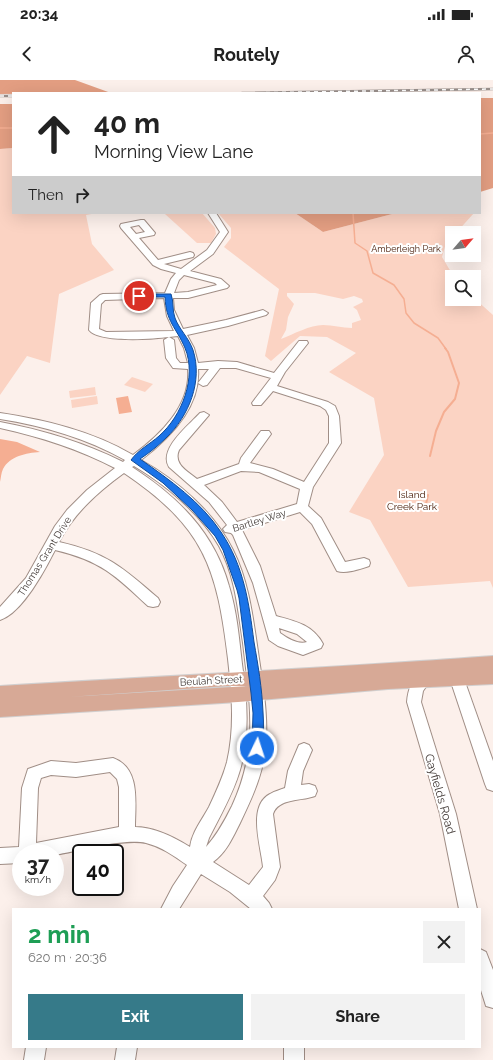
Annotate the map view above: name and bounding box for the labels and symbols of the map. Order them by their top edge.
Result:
north arrow [445,226,481,262]
park label: Amberleigh Park [371,244,441,254]
pin [122,279,156,313]
park label: Island Creek Park [387,489,438,512]
street label: Bartley Way [231,507,288,534]
street label: Thomas Grant Drive [16,514,73,598]
street label: Beulah Street [179,673,243,688]
position arrow [236,727,278,769]
street label: Gayfields Road [422,752,458,836]
speed limit sign: 40 [72,844,124,896]

